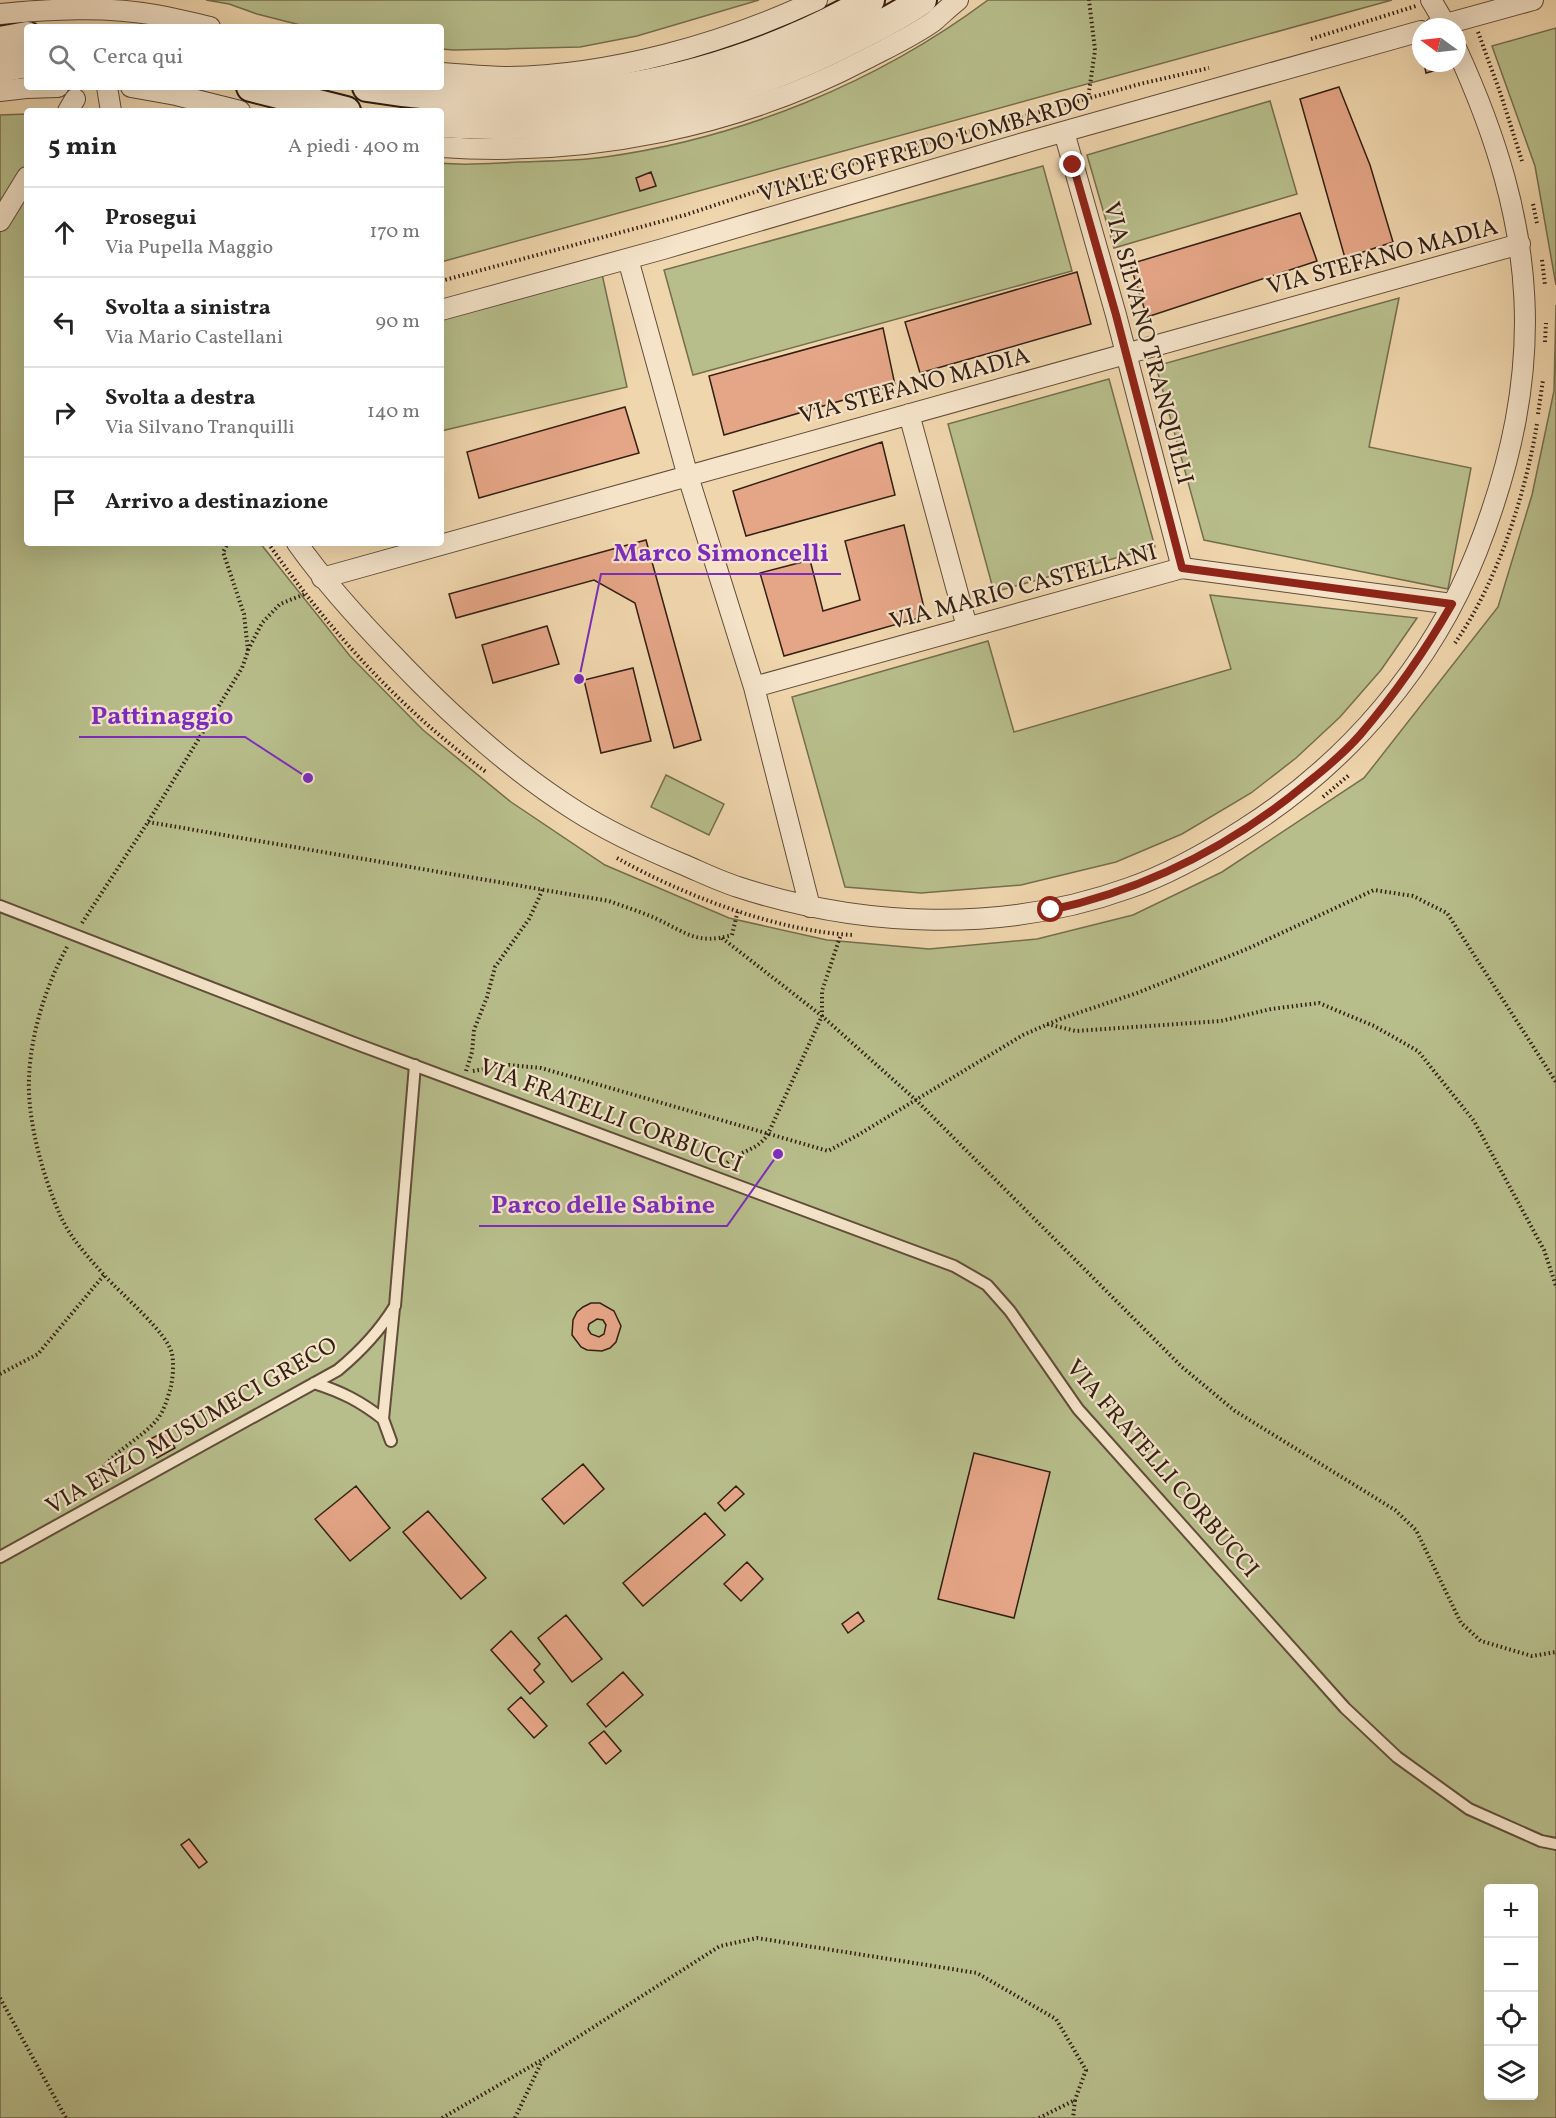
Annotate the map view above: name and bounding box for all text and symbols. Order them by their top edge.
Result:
north arrow [1412,18,1466,72]
search box [24,24,444,90]
icon: search [45,41,78,74]
text: Cerca qui [93,42,183,73]
street label: VIALE GOFFREDO LOMBARDO [755,85,1094,213]
text: 5 min [48,129,117,165]
text: A piedi · 400 m [288,133,420,161]
route end [1059,151,1085,177]
street label: VIA SILVANO TRANQUILLI [1093,198,1201,489]
text: Prosegui [105,203,197,234]
street label: VIA STEFANO MADIA [1263,211,1502,305]
icon: ahead [48,216,81,249]
text: 170 m [370,218,420,246]
text: Via Pupella Maggio [105,234,273,262]
text: Svolta a sinistra [105,293,271,324]
icon: left [48,306,81,339]
text: 90 m [376,308,420,336]
text: Via Mario Castellani [105,324,283,352]
street label: VIA STEFANO MADIA [795,340,1034,434]
text: Svolta a destra [105,383,256,414]
icon: right [48,396,81,429]
text: 140 m [367,398,420,426]
text: Via Silvano Tranquilli [105,414,295,442]
icon: arrive [48,486,81,519]
text: Arrivo a destinazione [105,487,328,518]
callout: Marco Simoncelli [601,530,841,574]
text: Marco Simoncelli [613,536,829,572]
street label: VIA MARIO CASTELLANI [886,536,1161,640]
callout: Pattinaggio [79,693,245,737]
text: Pattinaggio [91,699,233,735]
route start [1037,896,1063,922]
street label: VIA FRATELLI CORBUCCI [474,1051,747,1183]
callout: Parco delle Sabine [479,1182,727,1226]
text: Parco delle Sabine [491,1188,715,1224]
street label: VIA ENZO MUSUMECI GRECO [40,1329,344,1524]
street label: VIA FRATELLI CORBUCCI [1057,1353,1266,1586]
map controls [1484,1884,1538,2100]
button: + [1484,1884,1538,1938]
button: − [1484,1938,1538,1992]
button: locate [1484,1992,1538,2046]
button: layers [1484,2046,1538,2100]

